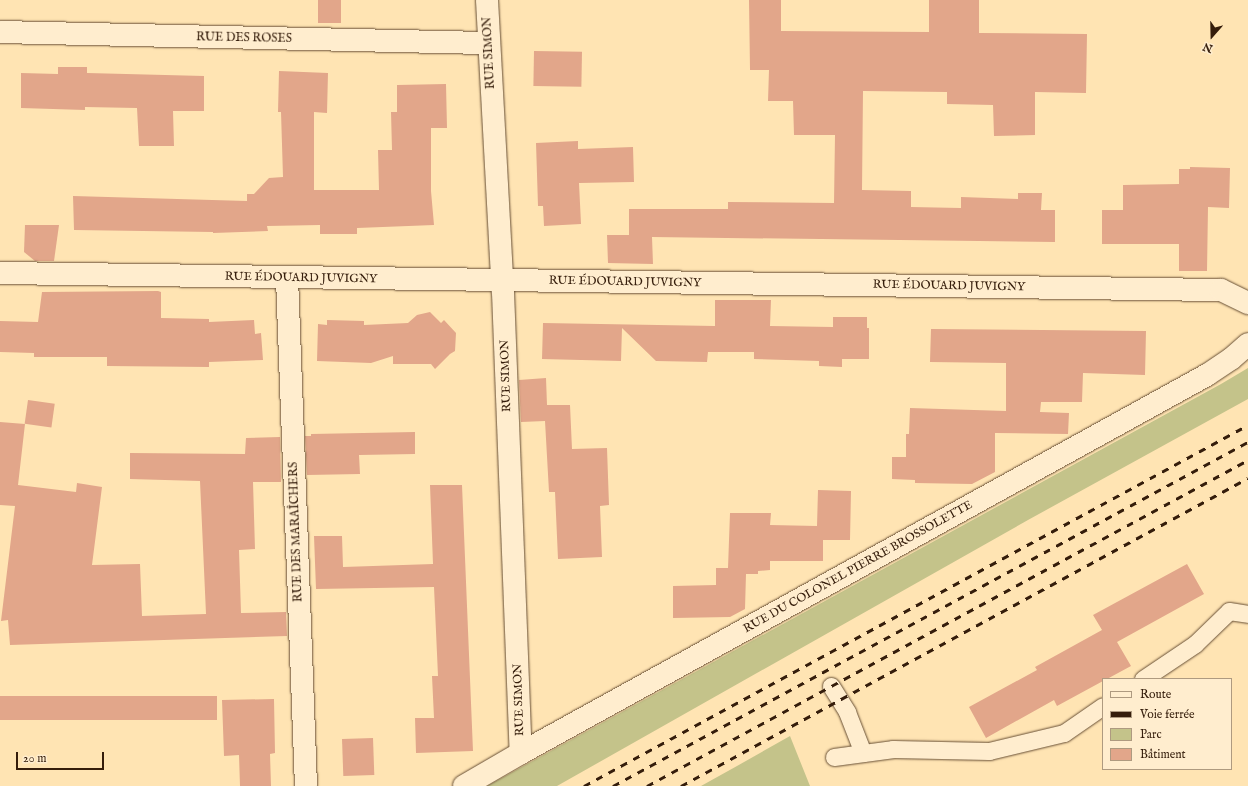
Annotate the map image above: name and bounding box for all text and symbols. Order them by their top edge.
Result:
street label: RUE SIMON [480,16,498,90]
north arrow [1192,16,1232,56]
street label: RUE DES ROSES [196,30,292,46]
text: N [1201,39,1215,55]
street label: RUE ÉDOUARD JUVIGNY [225,269,377,287]
street label: RUE ÉDOUARD JUVIGNY [549,273,701,291]
street label: RUE ÉDOUARD JUVIGNY [873,277,1025,295]
street label: RUE SIMON [498,340,514,412]
street label: RUE DES MARAÎCHERS [286,462,306,602]
street label: RUE DU COLONEL PIERRE BROSSOLETTE [741,498,975,636]
street label: RUE SIMON [511,664,527,736]
legend [1102,678,1232,770]
text: Route [1140,687,1171,702]
text: Voie ferrée [1140,707,1195,722]
text: Parc [1140,727,1162,742]
scale bar [18,744,106,770]
text: Bâtiment [1140,747,1186,762]
text: 20 m [23,751,46,766]

